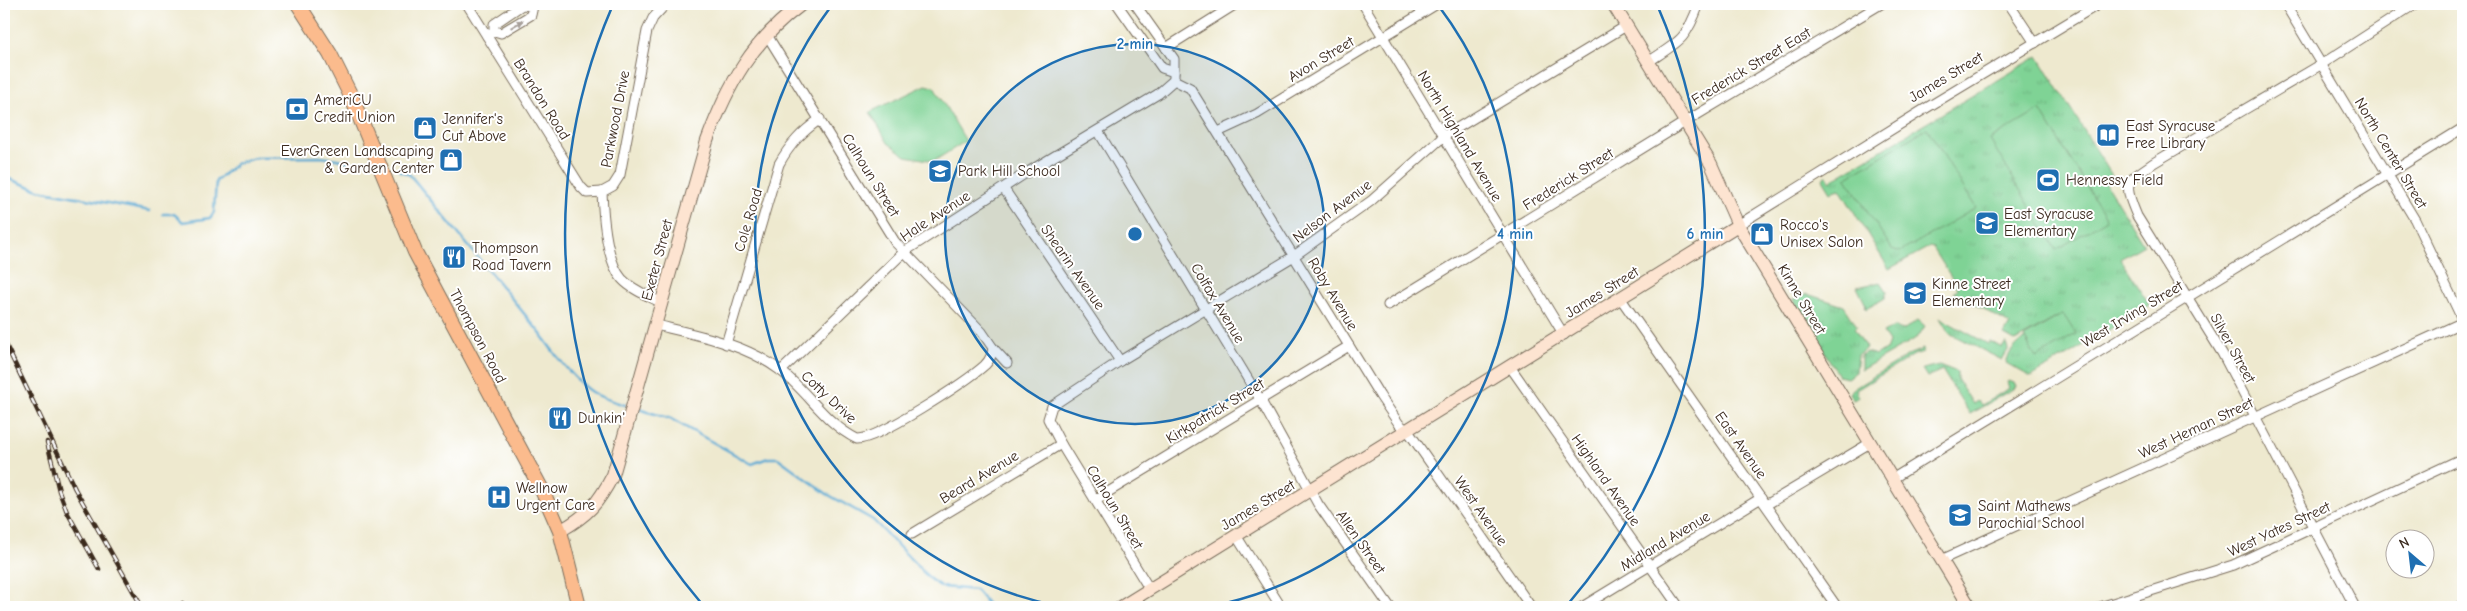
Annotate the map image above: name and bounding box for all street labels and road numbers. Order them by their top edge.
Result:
street label: Frederick Street East [1688,23,1815,109]
street label: Avon Street [1285,32,1358,86]
street label: James Street [1906,47,1987,106]
street label: Brandon Road [510,55,574,143]
street label: North Highland Avenue [1414,67,1506,205]
street label: Parkwood Drive [597,68,633,169]
street label: North Center Street [2351,94,2432,212]
street label: Calhoun Street [838,130,904,221]
street label: Frederick Street [1519,144,1617,214]
street label: Nelson Avenue [1289,175,1375,246]
street label: Cole Road [730,186,766,254]
street label: Hale Avenue [897,186,974,245]
street label: Exeter Street [638,217,677,303]
street label: Shearin Avenue [1037,221,1109,313]
street label: Roby Avenue [1304,254,1362,334]
street label: Colfax Avenue [1187,260,1249,347]
street label: Kinne Street [1774,261,1830,338]
street label: James Street [1562,262,1643,322]
street label: West Irving Street [2078,276,2187,351]
street label: Thompson Road [446,286,510,386]
street label: Silver Street [2206,310,2260,387]
street label: Cotty Drive [797,367,861,428]
street label: Kirkpatrick Street [1163,374,1268,447]
street label: West Heman Street [2136,393,2257,462]
street label: East Avenue [1711,408,1771,483]
street label: Highland Avenue [1568,431,1645,530]
street label: Beard Avenue [936,446,1022,508]
street label: Calhoun Street [1083,462,1147,553]
street label: West Avenue [1450,473,1512,550]
street label: James Street [1218,475,1299,534]
street label: West Yates Street [2225,497,2334,561]
street label: Allen Street [1332,507,1390,578]
street label: Midland Avenue [1617,507,1714,575]

